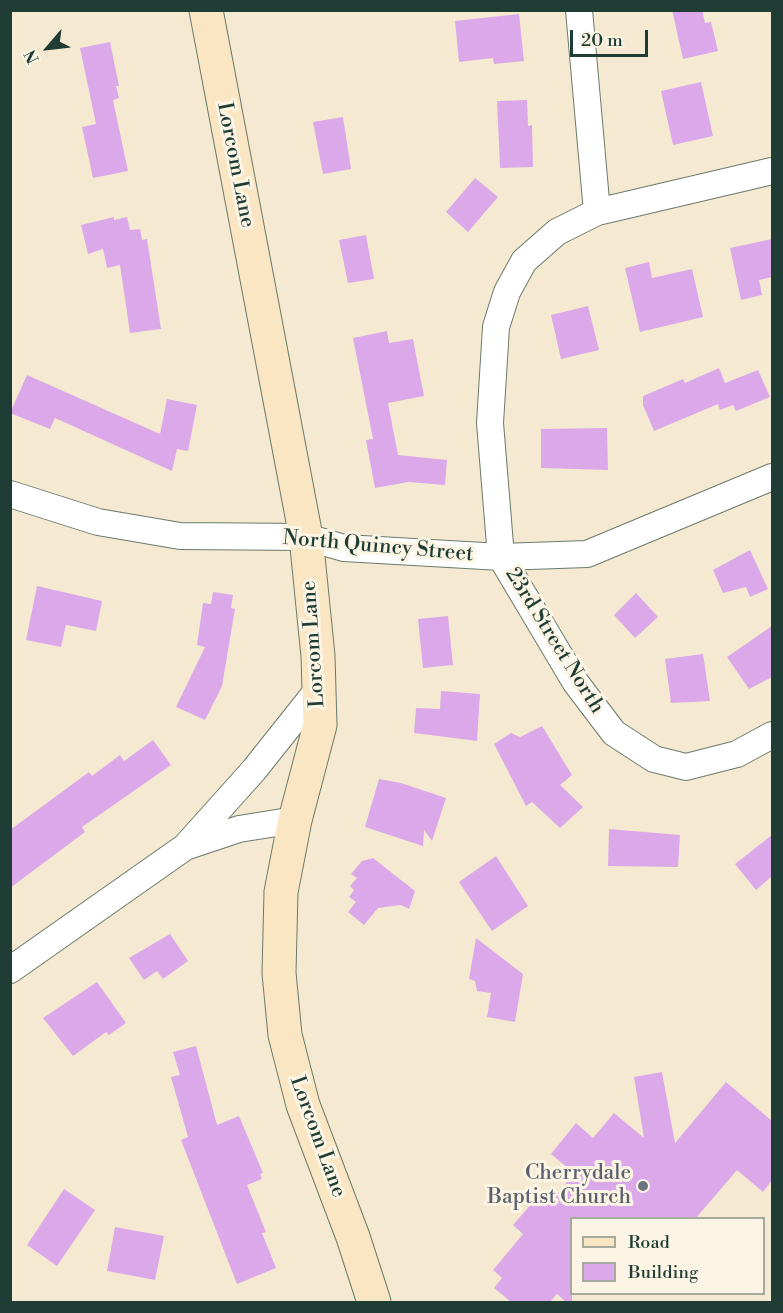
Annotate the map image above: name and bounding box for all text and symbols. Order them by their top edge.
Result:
north arrow [18,18,78,78]
scale bar [573,18,651,56]
text: 20 m [581,29,623,52]
text: N [20,46,44,67]
street label: Lorcom Lane [210,100,260,230]
street label: North Quincy Street [282,526,474,568]
street label: 23rd Street North [499,563,609,719]
street label: Lorcom Lane [297,580,331,708]
street label: Lorcom Lane [283,1073,351,1201]
place label: Cherrydale Baptist Church [487,1161,631,1211]
marker: Cherrydale Baptist Church [636,1179,650,1193]
legend [570,1217,765,1295]
text: Road [628,1231,670,1254]
text: Building [628,1261,698,1284]

